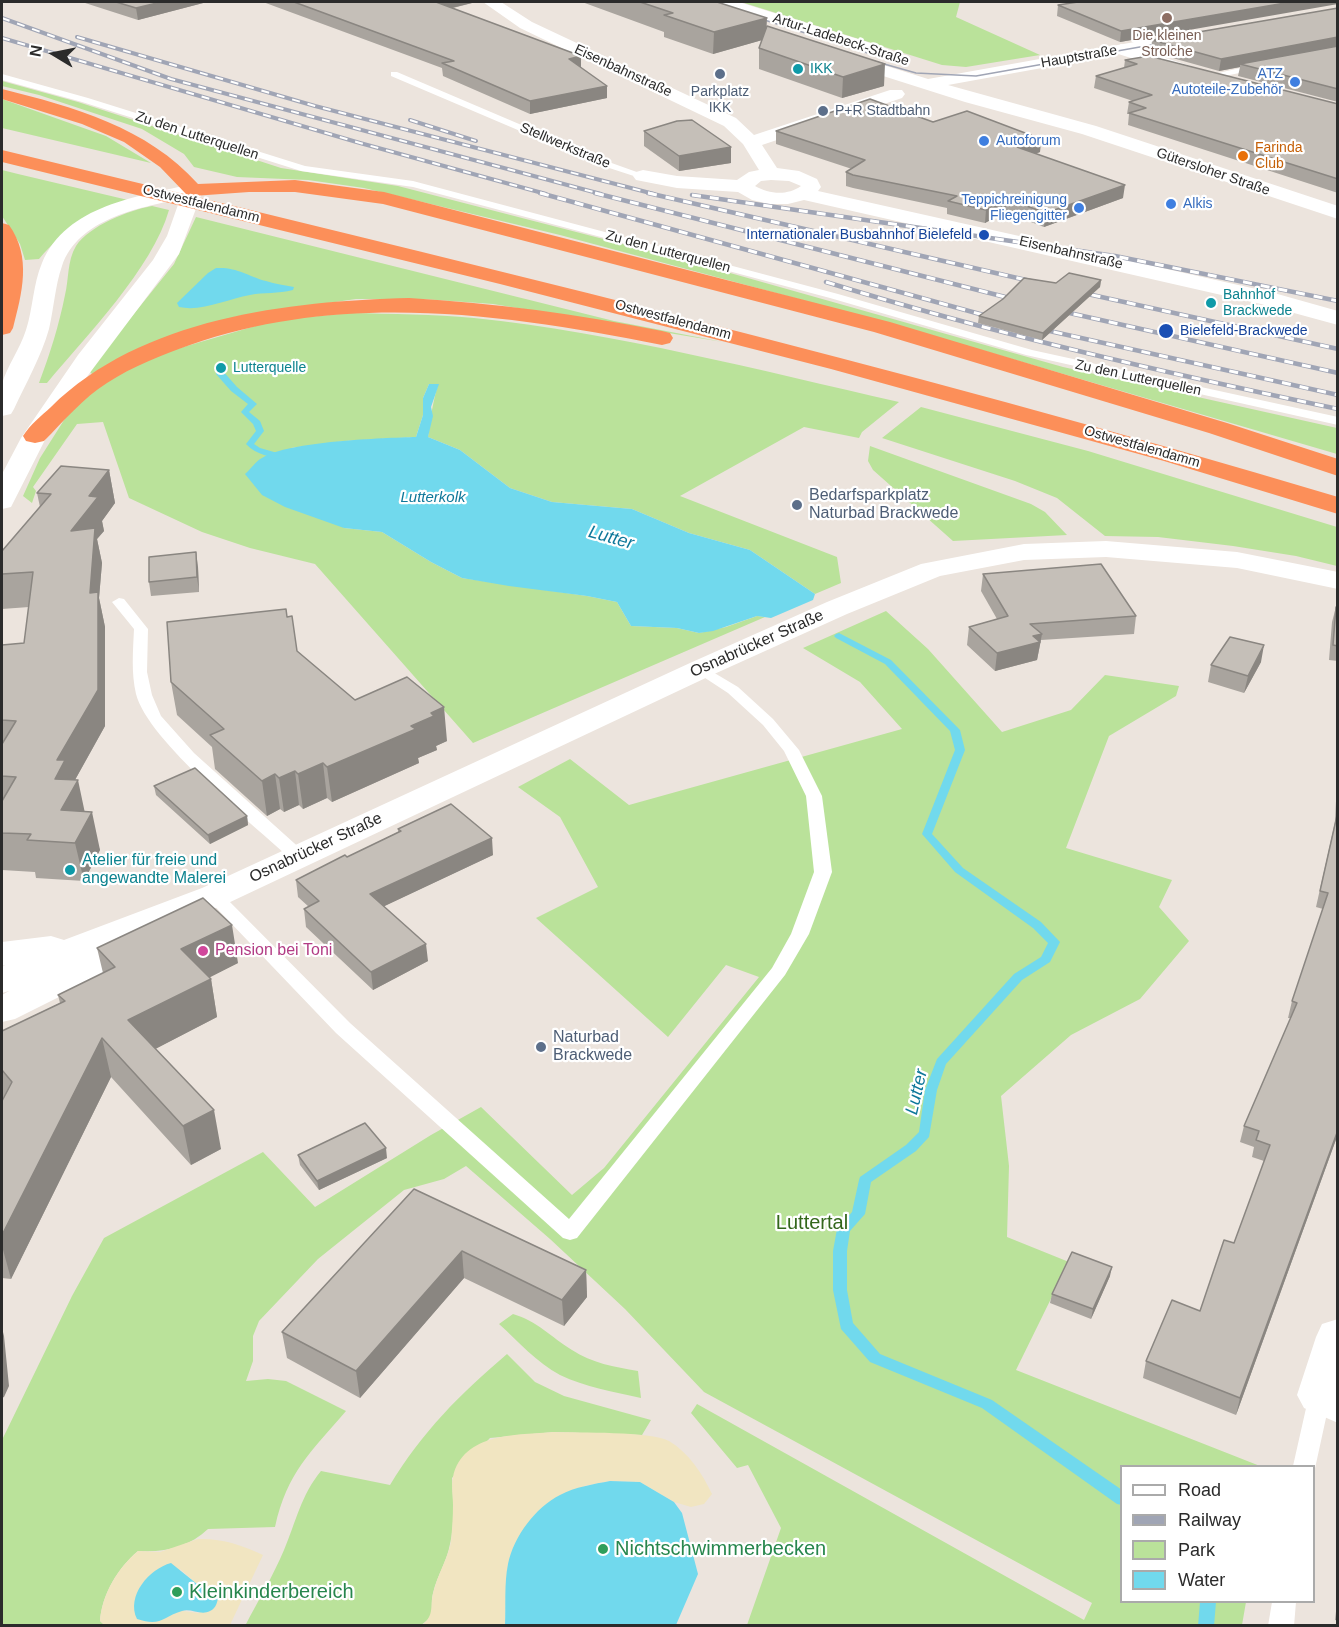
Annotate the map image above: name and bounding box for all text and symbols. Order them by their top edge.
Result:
street label: Artur-Ladebeck-Straße [771,10,911,70]
marker: Die kleinen Strolche [1160,11,1174,25]
north arrow [24,24,84,84]
place label: Die kleinen Strolche [1132,28,1202,60]
street label: Eisenbahnstraße [571,41,675,101]
street label: Hauptstraße [1040,42,1118,72]
text: N [26,44,45,58]
place label: IKK [810,61,833,77]
marker: IKK [791,62,805,76]
place label: ATZ Autoteile-Zubehör [1172,66,1283,98]
marker: Parkplatz IKK [713,67,727,81]
marker: ATZ Autoteile-Zubehör [1288,75,1302,89]
place label: Parkplatz IKK [691,84,749,116]
place label: P+R Stadtbahn [835,103,930,119]
marker: P+R Stadtbahn [816,104,830,118]
street label: Zu den Lutterquellen [133,108,261,164]
street label: Stellwerkstraße [517,119,613,173]
place label: Autoforum [996,133,1061,149]
marker: Autoforum [977,134,991,148]
place label: Farinda Club [1255,140,1302,172]
street label: Gütersloher Straße [1154,145,1272,199]
marker: Farinda Club [1236,149,1250,163]
street label: Ostwestfalendamm [141,181,261,227]
place label: Teppichreinigung Fliegengitter [961,192,1067,225]
place label: Alkis [1183,196,1213,212]
marker: Alkis [1164,197,1178,211]
marker: Teppichreinigung Fliegengitter [1072,201,1086,215]
street label: Zu den Lutterquellen [604,227,732,277]
place label: Internationaler Busbahnhof Bielefeld [746,227,972,243]
marker: Internationaler Busbahnhof Bielefeld [977,228,991,242]
street label: Eisenbahnstraße [1018,233,1124,273]
place label: Bahnhof Brackwede [1223,287,1292,320]
street label: Ostwestfalendamm [613,296,733,344]
marker: Bahnhof Brackwede [1204,296,1218,310]
marker: Bielefeld-Brackwede [1157,322,1175,340]
place label: Bielefeld-Brackwede [1180,323,1308,339]
street label: Zu den Lutterquellen [1073,356,1203,400]
place label: Lutterquelle [233,360,306,376]
marker: Lutterquelle [214,361,228,375]
street label: Ostwestfalendamm [1082,422,1202,472]
place label: Bedarfsparkplatz Naturbad Brackwede [809,486,958,524]
water label: Lutterkolk [400,489,466,507]
marker: Bedarfsparkplatz Naturbad Brackwede [790,498,804,512]
water label: Lutter [586,521,636,555]
street label: Osnabrücker Straße [687,606,827,682]
street label: Osnabrücker Straße [247,809,385,887]
place label: Atelier für freie und angewandte Malerei [82,851,226,889]
marker: Atelier für freie und angewandte Malerei [63,863,77,877]
place label: Pension bei Toni [215,941,332,961]
marker: Pension bei Toni [196,944,210,958]
place label: Naturbad Brackwede [553,1028,632,1066]
marker: Naturbad Brackwede [534,1040,548,1054]
water label: Lutter [901,1067,933,1117]
park label: Luttertal [776,1211,848,1235]
legend [1120,1465,1315,1603]
text: Road [1178,1480,1221,1500]
text: Railway [1178,1510,1241,1530]
place label: Nichtschwimmerbecken [615,1537,826,1561]
text: Park [1178,1540,1215,1560]
marker: Nichtschwimmerbecken [596,1542,610,1556]
text: Water [1178,1570,1225,1590]
place label: Kleinkinderbereich [189,1580,354,1604]
marker: Kleinkinderbereich [170,1585,184,1599]

